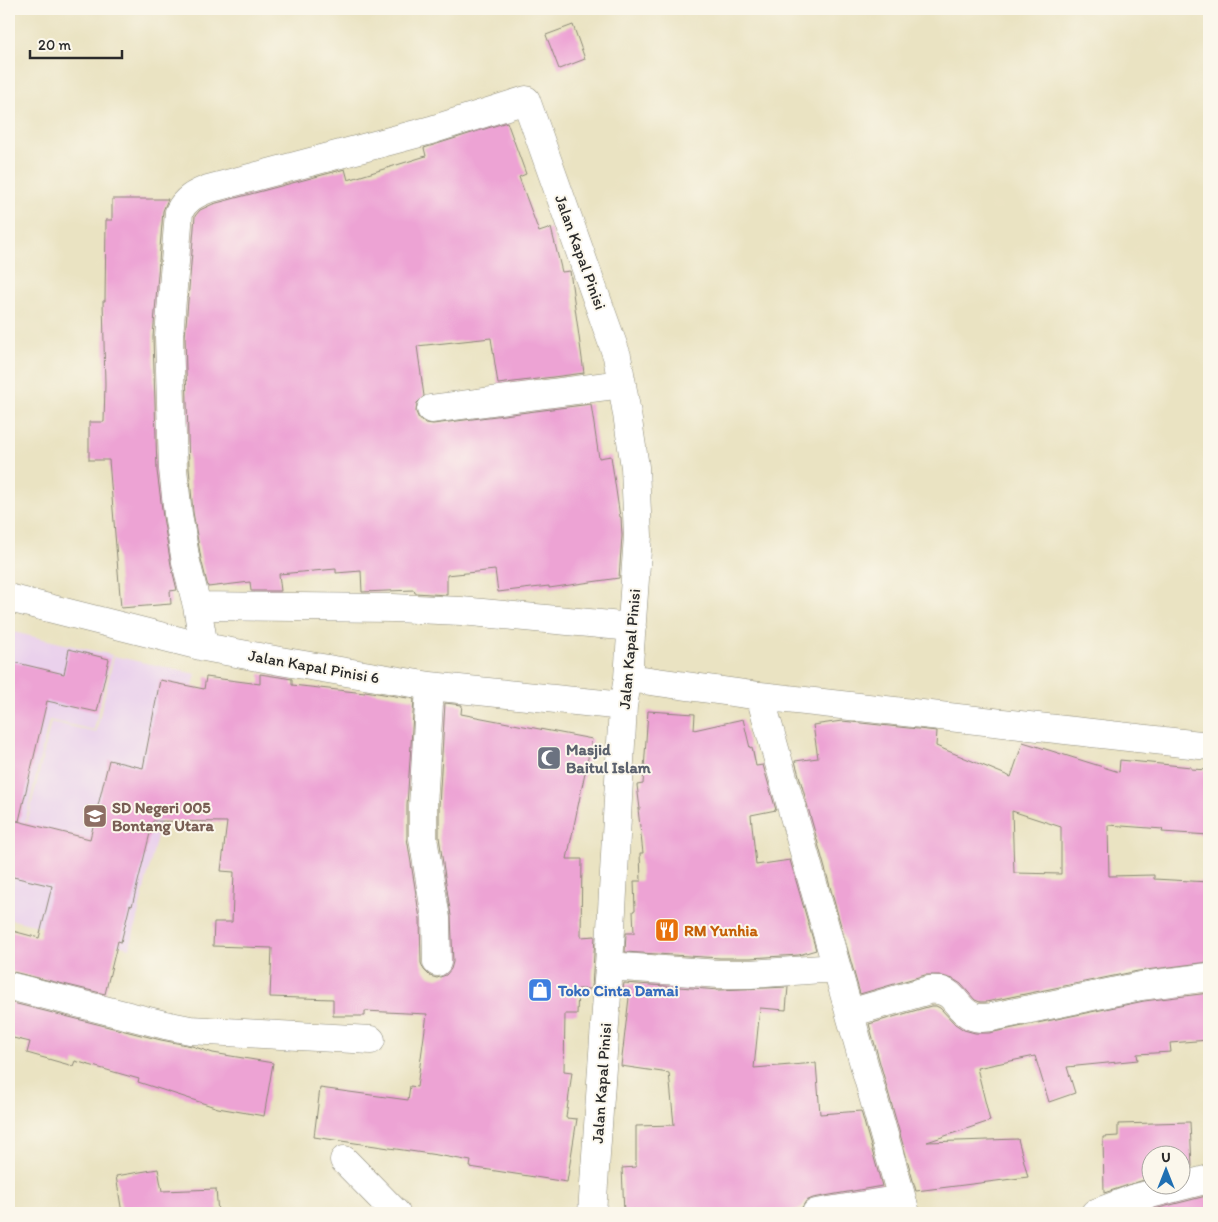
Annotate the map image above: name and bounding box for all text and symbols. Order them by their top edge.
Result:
scale bar [30,28,122,60]
text: 20 m [38,36,72,54]
street label: Jalan Kapal Pinisi [551,192,610,312]
street label: Jalan Kapal Pinisi [615,588,644,710]
street label: Jalan Kapal Pinisi 6 [247,646,381,687]
place label: Masjid Baitul Islam [566,740,651,777]
mosque icon: Masjid Baitul Islam [536,745,562,771]
place label: SD Negeri 005 Bontang Utara [112,798,215,836]
school or university icon: SD Negeri 005 Bontang Utara [82,803,108,829]
restaurant icon: RM Yunhia [654,917,680,943]
place label: RM Yunhia [684,921,758,940]
shop icon: Toko Cinta Damai [527,977,553,1003]
place label: Toko Cinta Damai [557,981,679,1000]
street label: Jalan Kapal Pinisi [588,1022,615,1144]
north arrow [1140,1144,1190,1194]
text: U [1161,1149,1171,1166]

